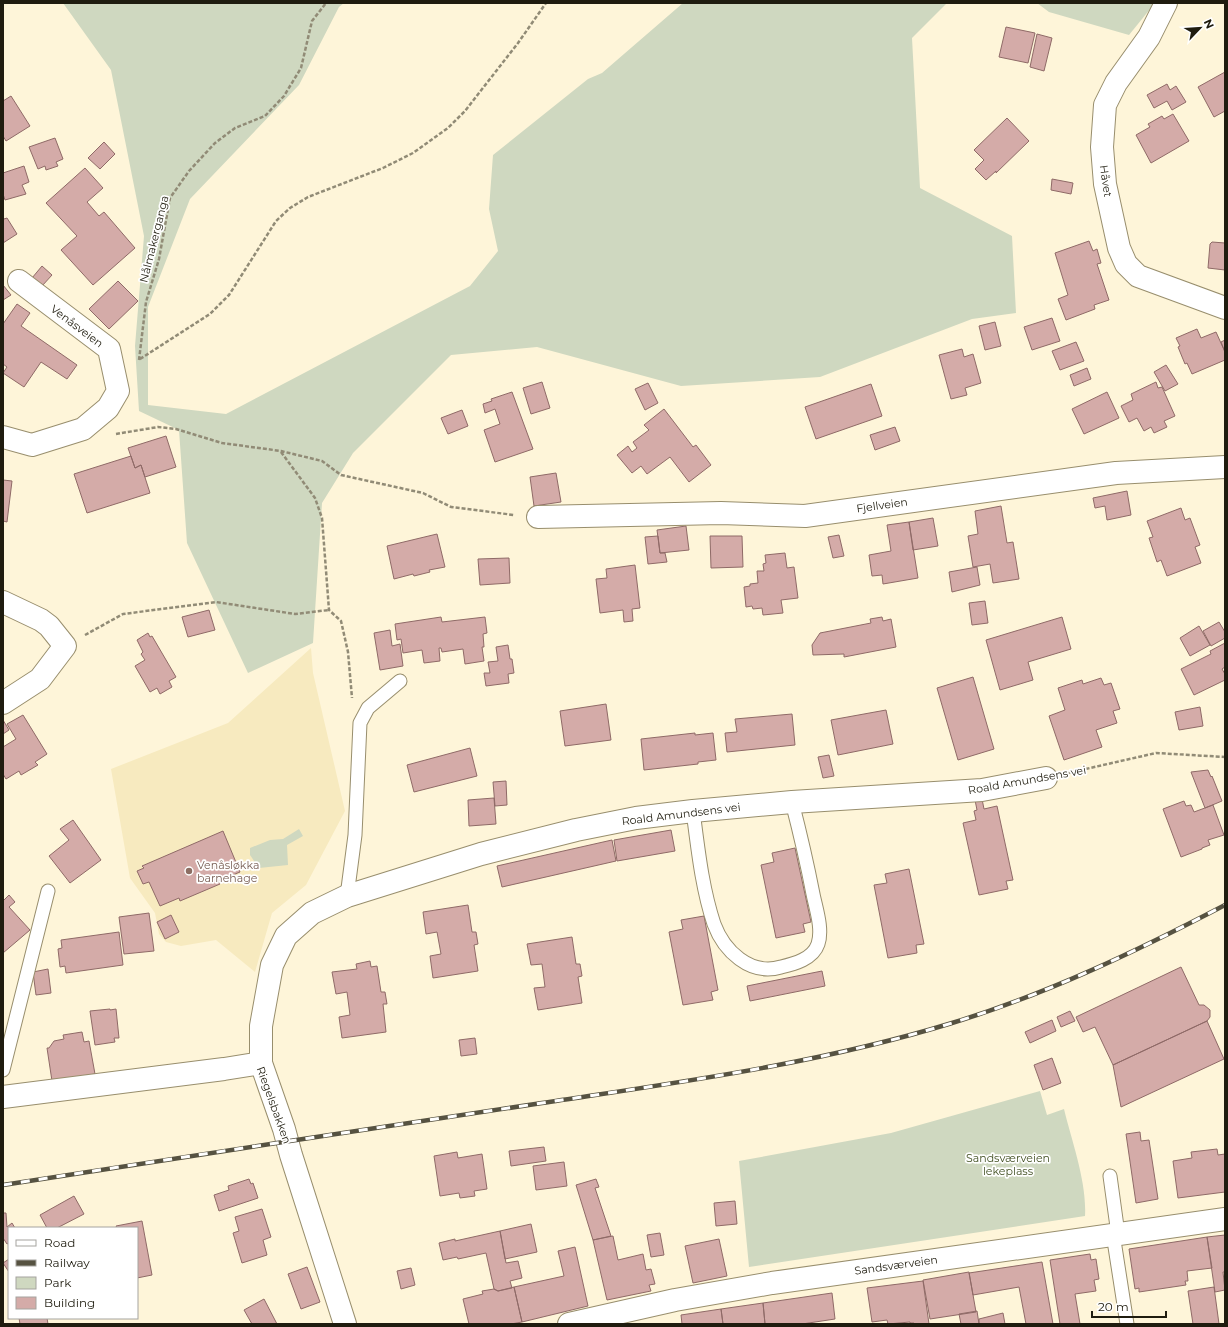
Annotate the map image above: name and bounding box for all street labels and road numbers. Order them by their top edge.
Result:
street label: Håvet [1097,164,1115,198]
street label: Nålmakerganga [136,194,172,284]
street label: Venåsveien [48,302,106,350]
street label: Fjellveien [855,494,909,516]
street label: Roald Amundsens vei [967,763,1087,797]
street label: Roald Amundsens vei [621,800,741,828]
street label: Riegelsbakken [254,1065,294,1145]
street label: Sandsværveien [853,1252,939,1278]

